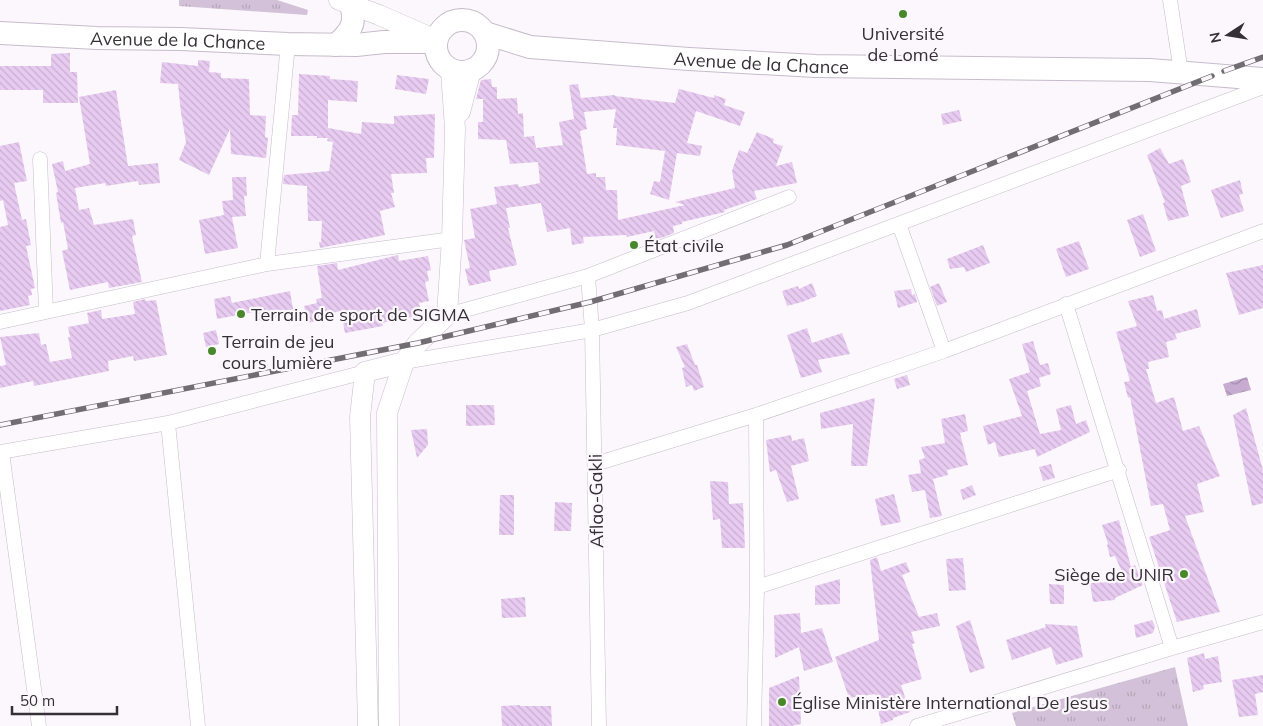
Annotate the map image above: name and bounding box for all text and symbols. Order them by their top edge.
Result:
marker: Université de Lomé [897,8,909,20]
north arrow [1203,10,1253,60]
place label: Université de Lomé [862,22,944,66]
street label: Avenue de la Chance [90,26,266,54]
text: N [1205,31,1225,45]
street label: Avenue de la Chance [673,46,849,78]
place label: État civile [644,234,724,257]
marker: État civile [628,239,640,251]
place label: Terrain de sport de SIGMA [251,303,470,326]
marker: Terrain de sport de SIGMA [235,308,247,320]
place label: Terrain de jeu cours lumière [222,330,334,374]
marker: Terrain de jeu cours lumière [206,345,218,357]
street label: Aflao-Gakli [584,454,608,548]
place label: Siège de UNIR [1054,563,1174,586]
marker: Siège de UNIR [1178,568,1190,580]
scale bar [12,684,118,716]
text: 50 m [20,691,55,710]
place label: Église Ministère International De Jesus [792,691,1108,714]
marker: Église Ministère International De Jesus [776,696,788,708]

